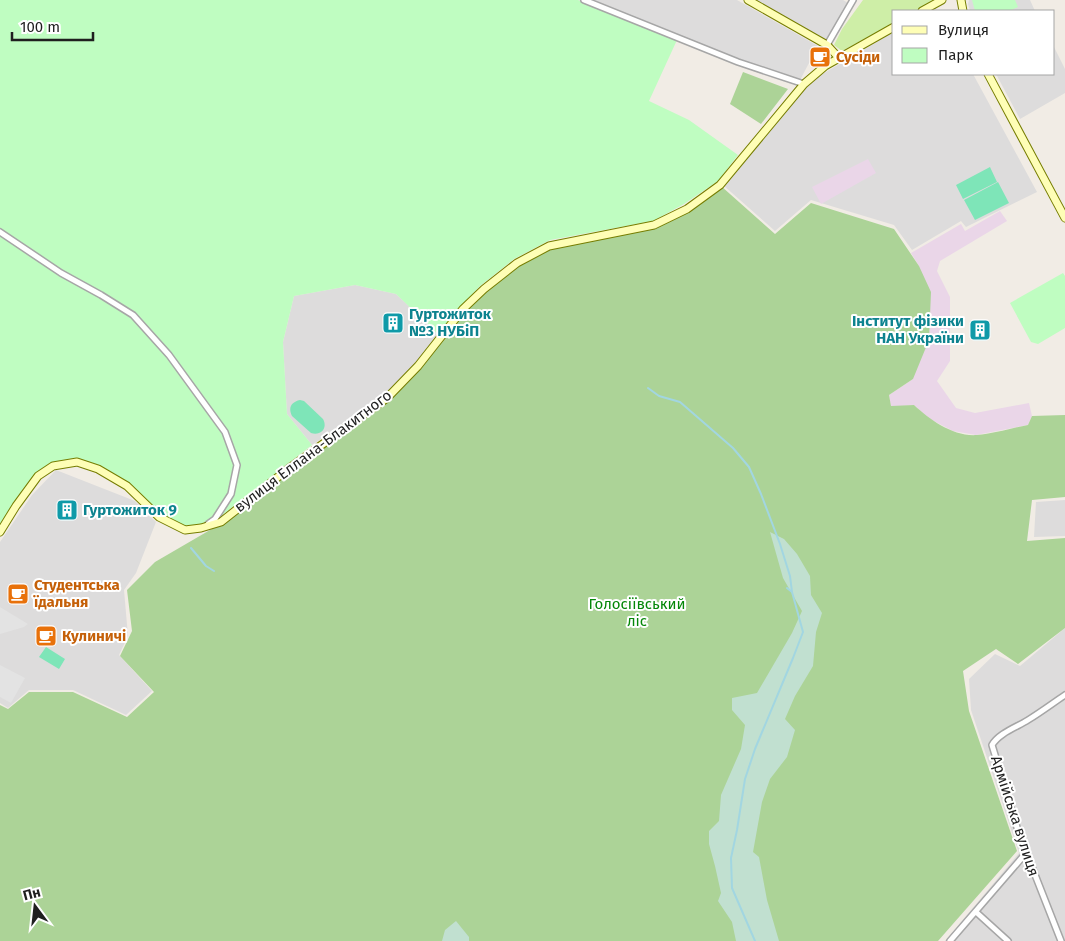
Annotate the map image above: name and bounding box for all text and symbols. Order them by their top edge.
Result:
scale bar [12,10,94,42]
legend [892,10,1055,75]
text: 100 m [20,18,60,36]
text: Вулиця [938,21,989,39]
cafe icon: Сусіди [808,45,832,69]
text: Парк [938,46,973,64]
place label: Сусіди [836,48,880,66]
place label: Гуртожиток №3 НУБіП [409,305,492,340]
building icon: Гуртожиток №3 НУБіП [381,311,405,335]
place label: Інститут фізики НАН України [852,312,964,347]
building icon: Інститут фізики НАН України [968,318,992,342]
street label: вулиця Еллана-Блакитного [231,386,395,516]
building icon: Гуртожиток 9 [55,498,79,522]
place label: Гуртожиток 9 [83,501,177,519]
place label: Студентська їдальня [33,576,120,611]
cafe icon: Студентська їдальня [6,582,30,606]
park label: Голосіївський ліс [588,595,686,630]
cafe icon: Кулиничі [34,624,58,648]
place label: Кулиничі [62,627,126,645]
street label: Армійська вулиця [987,754,1043,878]
north arrow [10,881,60,931]
text: Пн [21,883,42,904]

